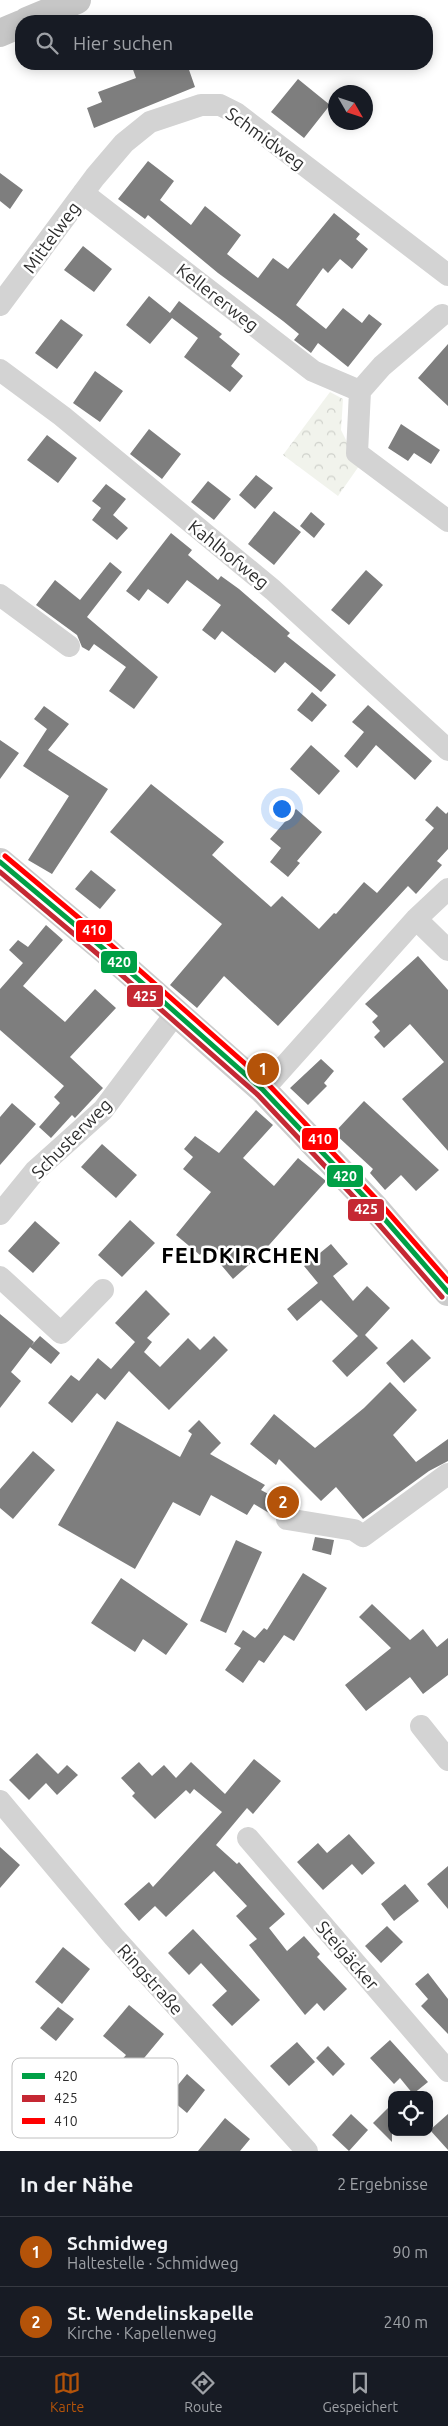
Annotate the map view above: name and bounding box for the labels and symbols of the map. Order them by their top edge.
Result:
north arrow [328,85,373,130]
street label: Schmidweg [223,103,309,173]
street label: Mittelweg [19,198,83,276]
street label: Kellererweg [173,259,263,335]
street label: Kahlhofweg [185,516,273,592]
your location [269,796,295,822]
line badge: 410 [75,919,113,943]
text: 410 [82,922,106,938]
line badge: 420 [100,950,138,974]
text: 420 [107,954,131,970]
line badge: 425 [126,984,164,1008]
text: 425 [133,988,157,1004]
pin: 1 [247,1050,279,1088]
street label: Schusterweg [27,1094,115,1182]
line badge: 410 [301,1127,339,1151]
text: 410 [308,1131,332,1147]
line badge: 420 [326,1164,364,1188]
text: 420 [333,1168,357,1184]
line badge: 425 [347,1198,385,1222]
text: 425 [354,1201,378,1217]
district label: FELDKIRCHEN [161,1242,321,1267]
pin: 2 [267,1483,299,1521]
street label: Steigäcker [313,1917,383,1994]
street label: Ringstraße [114,1940,188,2018]
legend [12,2058,178,2138]
text: 420 [54,2068,78,2084]
text: 425 [54,2090,78,2106]
text: 410 [54,2113,78,2129]

